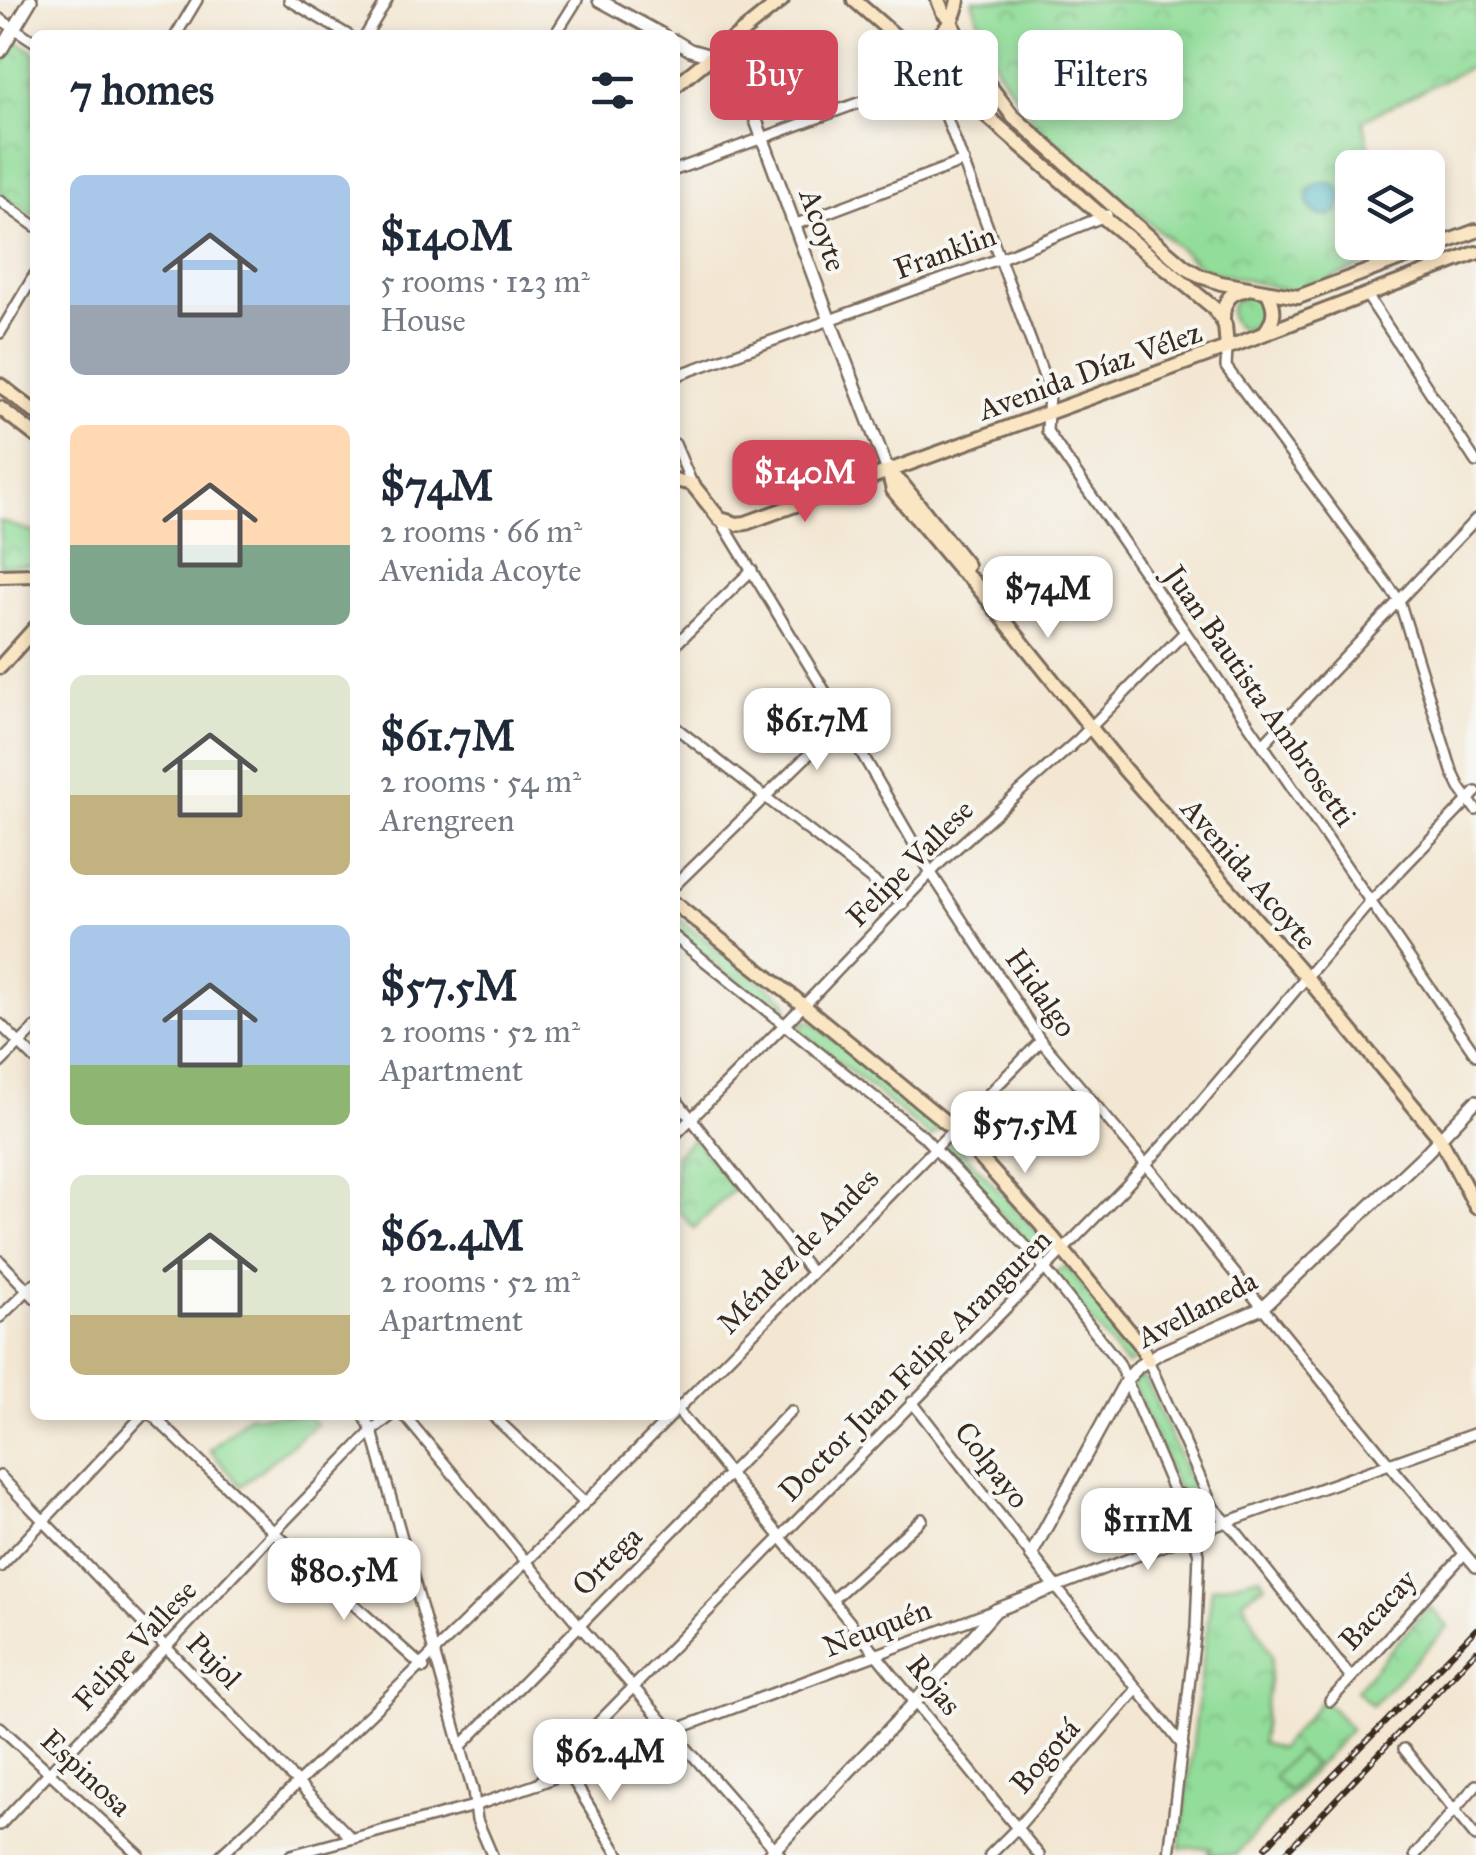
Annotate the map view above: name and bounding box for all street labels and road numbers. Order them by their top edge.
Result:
street label: Acoyte [791,182,854,276]
street label: Franklin [889,217,1001,287]
street label: Avenida Díaz Vélez [972,314,1207,429]
street label: Juan Bautista Ambrosetti [1155,556,1364,833]
street label: Avenida Acoyte [1172,789,1325,957]
street label: Felipe Vallese [839,792,981,934]
street label: Hidalgo [998,942,1084,1044]
street label: Méndez de Andes [710,1161,886,1341]
street label: Doctor Juan Felipe Aranguren [771,1221,1059,1509]
street label: Avellaneda [1129,1262,1264,1357]
street label: Colpayo [947,1414,1037,1516]
street label: Ortega [565,1518,650,1603]
street label: Bacacay [1332,1562,1425,1658]
street label: Felipe Vallese [66,1572,204,1718]
street label: Neuquén [818,1591,936,1665]
street label: Pujol [179,1626,250,1697]
street label: Rojas [899,1648,969,1722]
street label: Bogotá [1003,1711,1088,1801]
street label: Espinosa [33,1722,139,1824]

